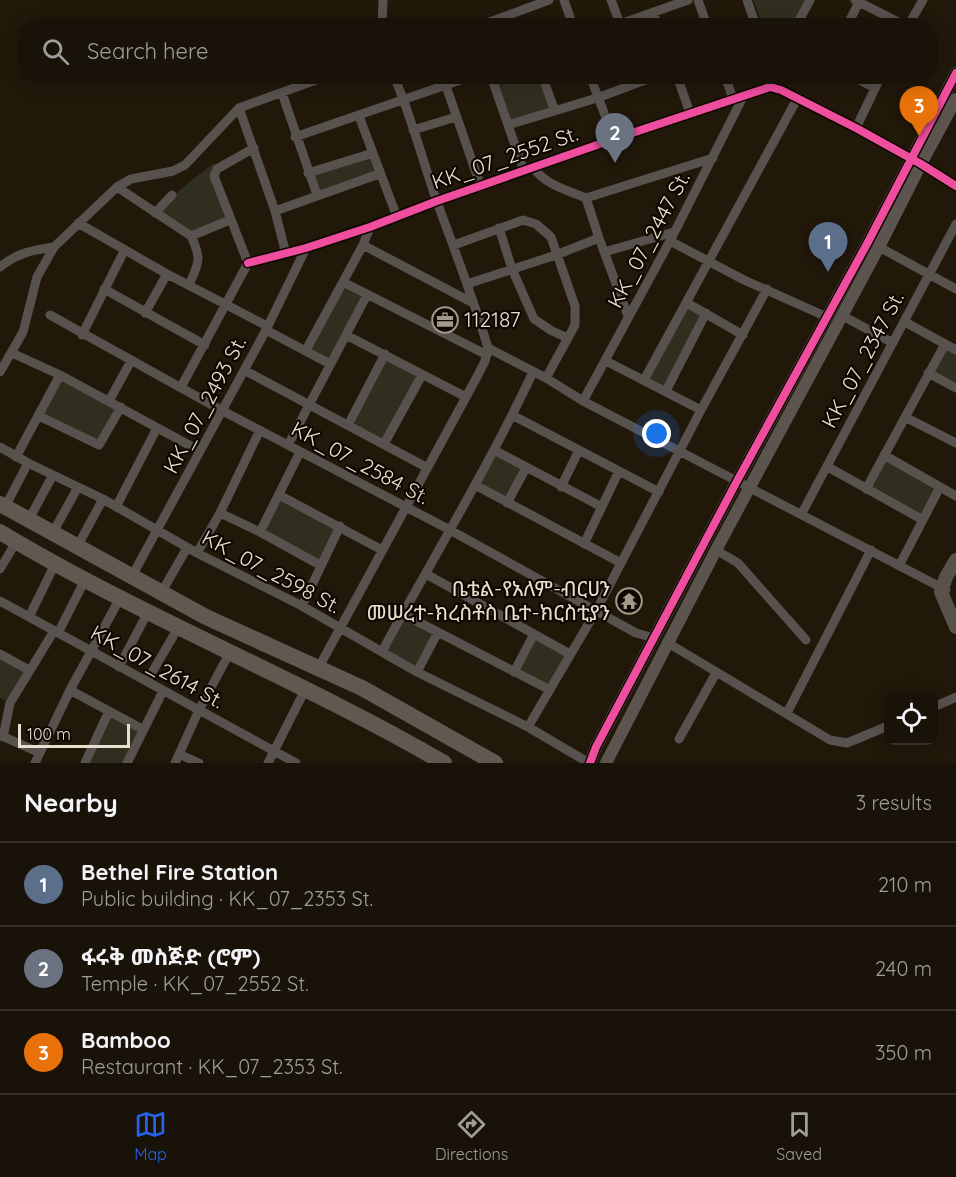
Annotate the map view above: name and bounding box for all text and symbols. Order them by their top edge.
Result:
search box [18,18,938,84]
icon: search [39,35,72,68]
text: Search here [87,37,208,65]
pin: 3 [900,86,938,136]
pin: 2 [596,114,634,163]
street label: KK_07_2552 St. [428,120,581,194]
street label: KK_07_2447 St. [601,167,695,312]
pin: 1 [808,222,848,272]
street label: KK_07_2347 St. [815,287,909,432]
office icon: 112187 [430,305,460,335]
place label: 112187 [464,306,521,332]
street label: KK_07_2493 St. [157,331,251,478]
street label: KK_07_2584 St. [287,415,434,509]
your location [642,419,671,448]
street label: KK_07_2598 St. [198,524,345,619]
place label: ቤቴል-የአለም-ብርሀን መሠረተ-ክረስቶስ ቤተ-ክርስቲያን [367,575,610,625]
temple icon: ቤቴል-የአለም-ብርሀን መሠረተ-ክረስቶስ ቤተ-ክርስቲያን [614,586,644,616]
street label: KK_07_2614 St. [86,619,229,713]
map controls [884,691,938,745]
button: locate [884,691,938,745]
scale bar [18,721,130,748]
text: 100 m [27,724,71,744]
text: Nearby [24,786,118,819]
text: 3 results [856,790,932,815]
text: Bethel Fire Station [81,858,278,886]
text: 1 [40,872,47,897]
text: 210 m [878,872,932,897]
text: Public building · KK_07_2353 St. [81,886,373,911]
text: ፋሩቅ መስጅድ (ሮም) [81,943,260,971]
text: 2 [38,956,49,981]
text: 240 m [875,956,932,981]
text: Temple · KK_07_2552 St. [81,971,309,996]
text: Bamboo [81,1026,171,1054]
text: 3 [38,1040,49,1065]
text: 350 m [875,1040,932,1065]
text: Restaurant · KK_07_2353 St. [81,1054,343,1079]
tab: Map [134,1108,167,1164]
tab: Directions [435,1108,508,1164]
tab: Saved [776,1108,822,1164]

